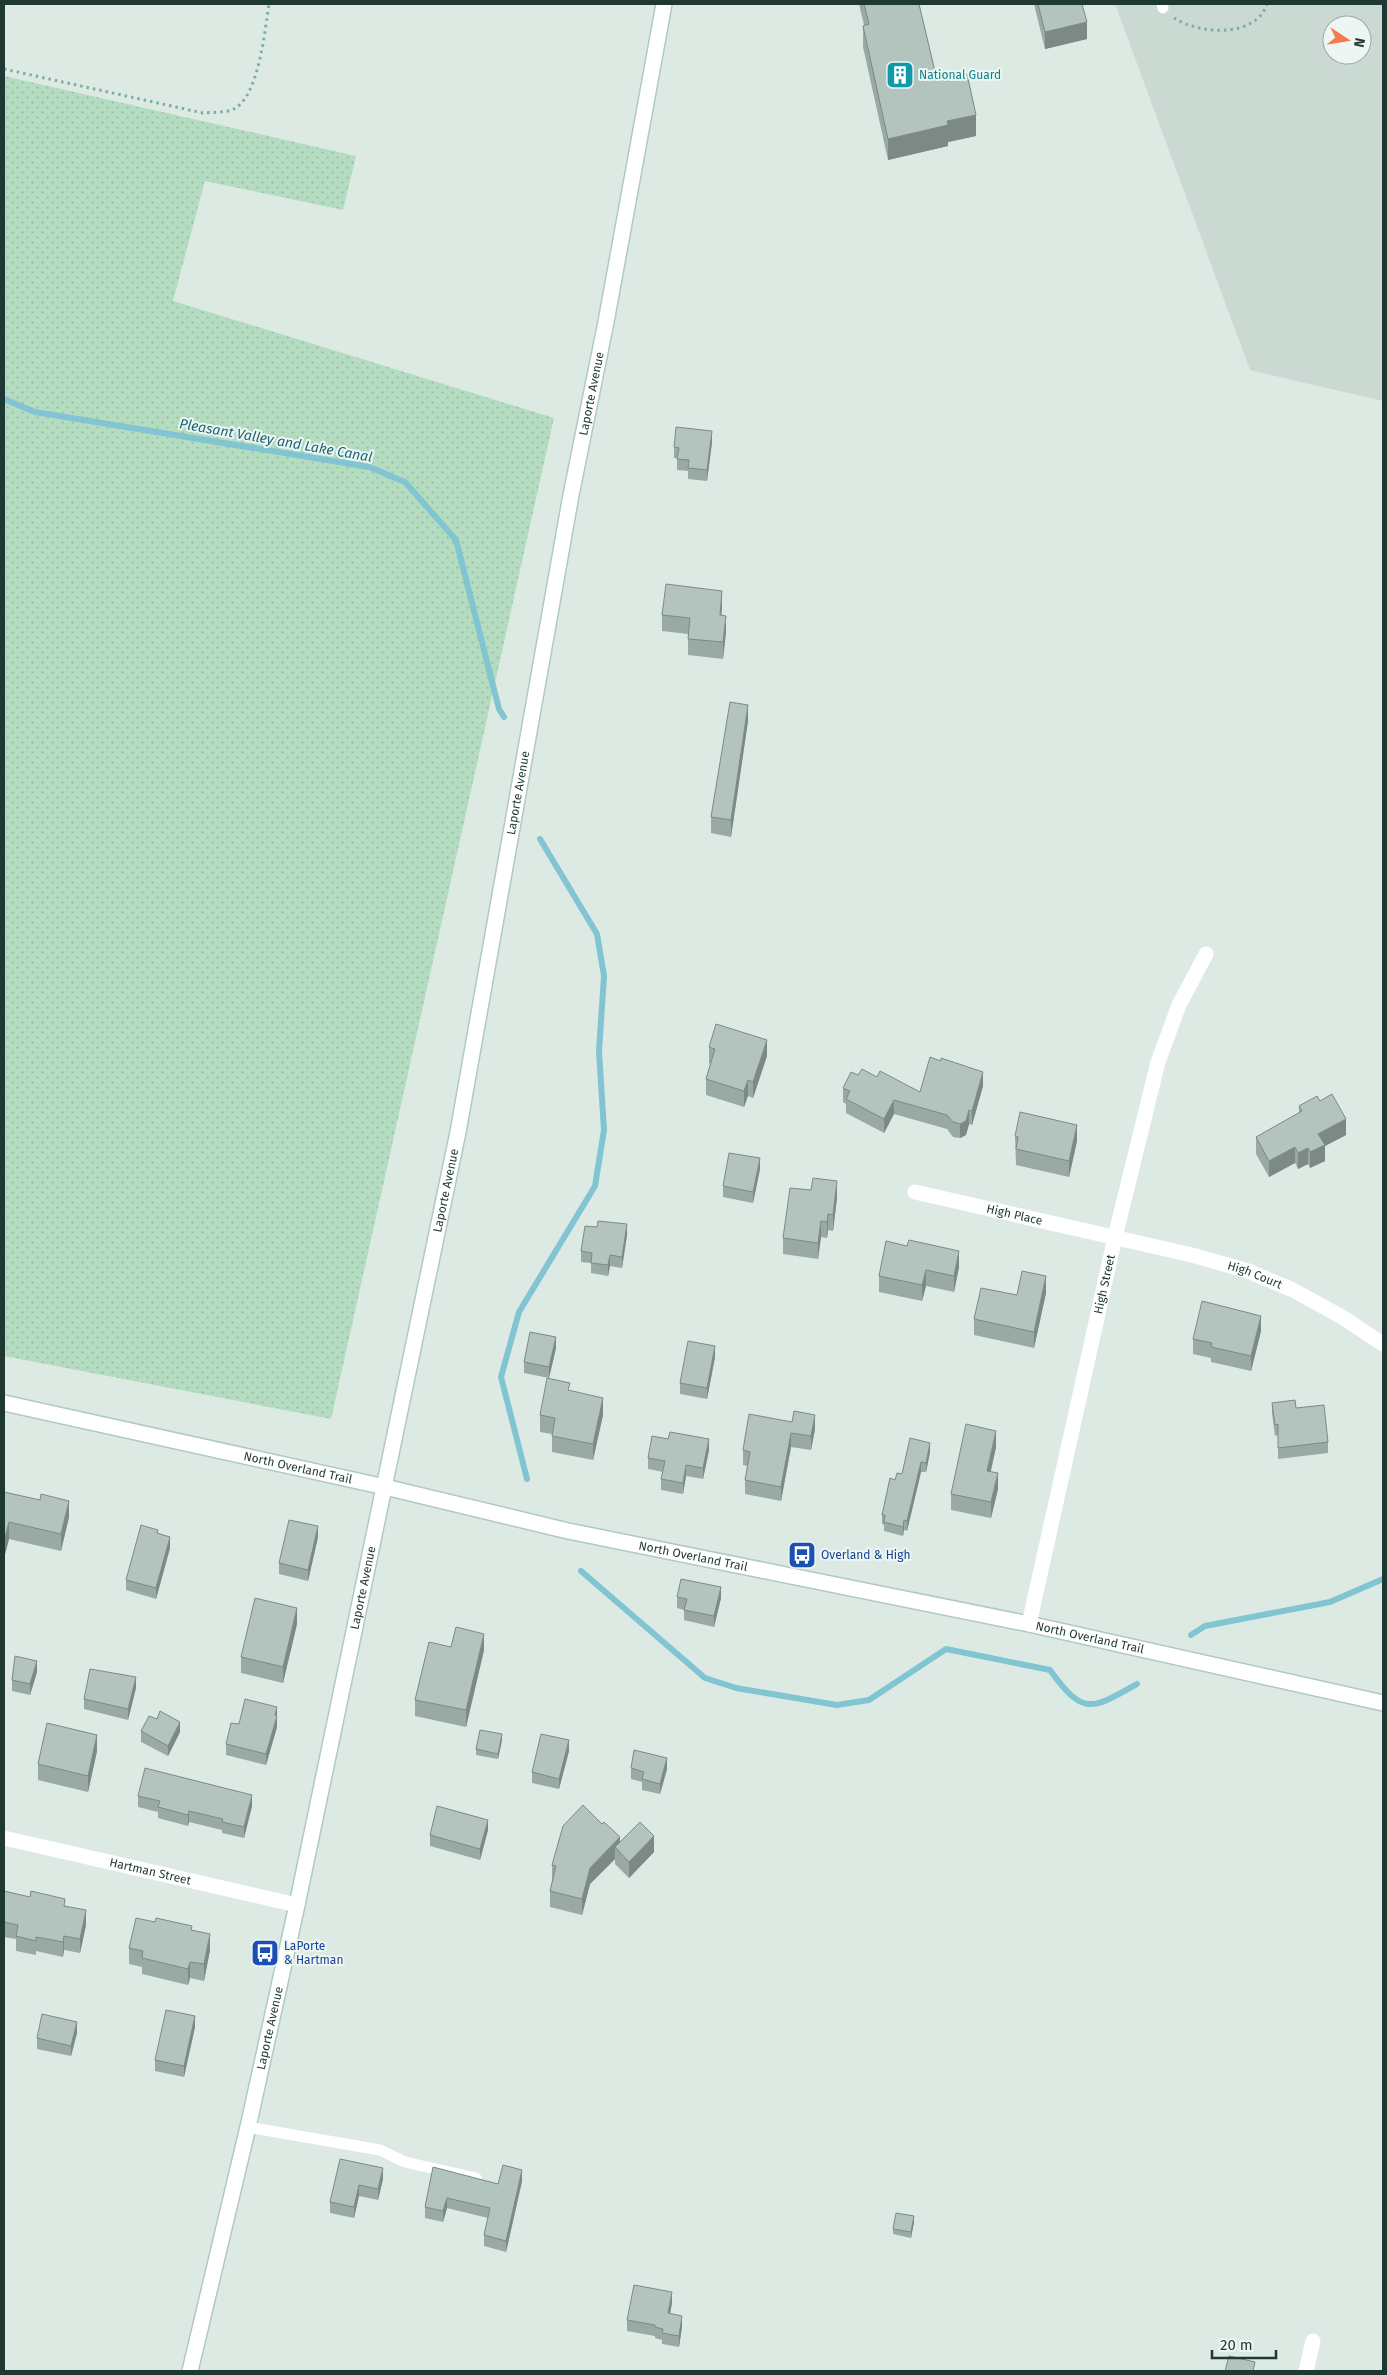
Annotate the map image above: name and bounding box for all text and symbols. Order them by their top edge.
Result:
north arrow [1322,15,1372,65]
text: N [1350,36,1369,49]
building icon: National Guard [885,60,915,90]
place label: National Guard [919,68,1001,82]
street label: Laporte Avenue [576,351,607,437]
water label: Pleasant Valley and Lake Canal [178,415,374,466]
street label: Laporte Avenue [504,750,532,836]
street label: Laporte Avenue [430,1147,461,1233]
street label: High Place [985,1201,1044,1228]
street label: High Street [1091,1253,1118,1315]
street label: High Court [1226,1258,1285,1292]
street label: North Overland Trail [242,1449,354,1487]
street label: North Overland Trail [637,1538,749,1574]
bus stop icon: Overland & High [787,1540,817,1570]
street label: Laporte Avenue [348,1545,379,1631]
place label: Overland & High [821,1548,910,1562]
street label: North Overland Trail [1034,1619,1146,1657]
street label: Hartman Street [108,1855,193,1888]
bus stop icon: LaPorte & Hartman [250,1938,280,1968]
place label: LaPorte & Hartman [284,1939,343,1967]
street label: Laporte Avenue [254,1985,286,2071]
scale bar [1212,2328,1276,2360]
text: 20 m [1220,2336,1253,2354]

